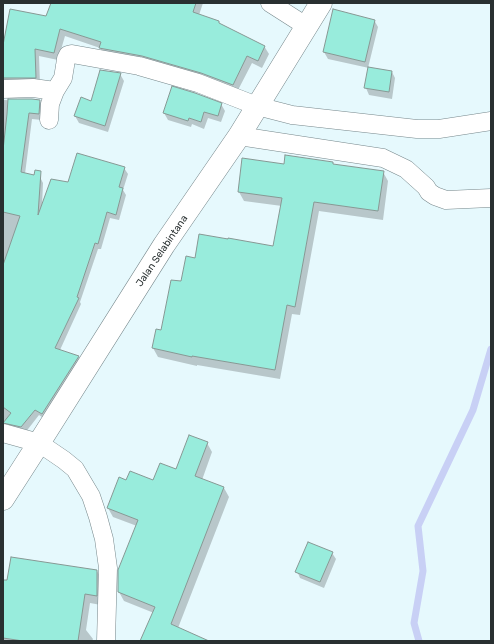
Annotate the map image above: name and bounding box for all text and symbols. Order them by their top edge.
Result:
street label: Jalan Selabintana [134,213,190,289]

